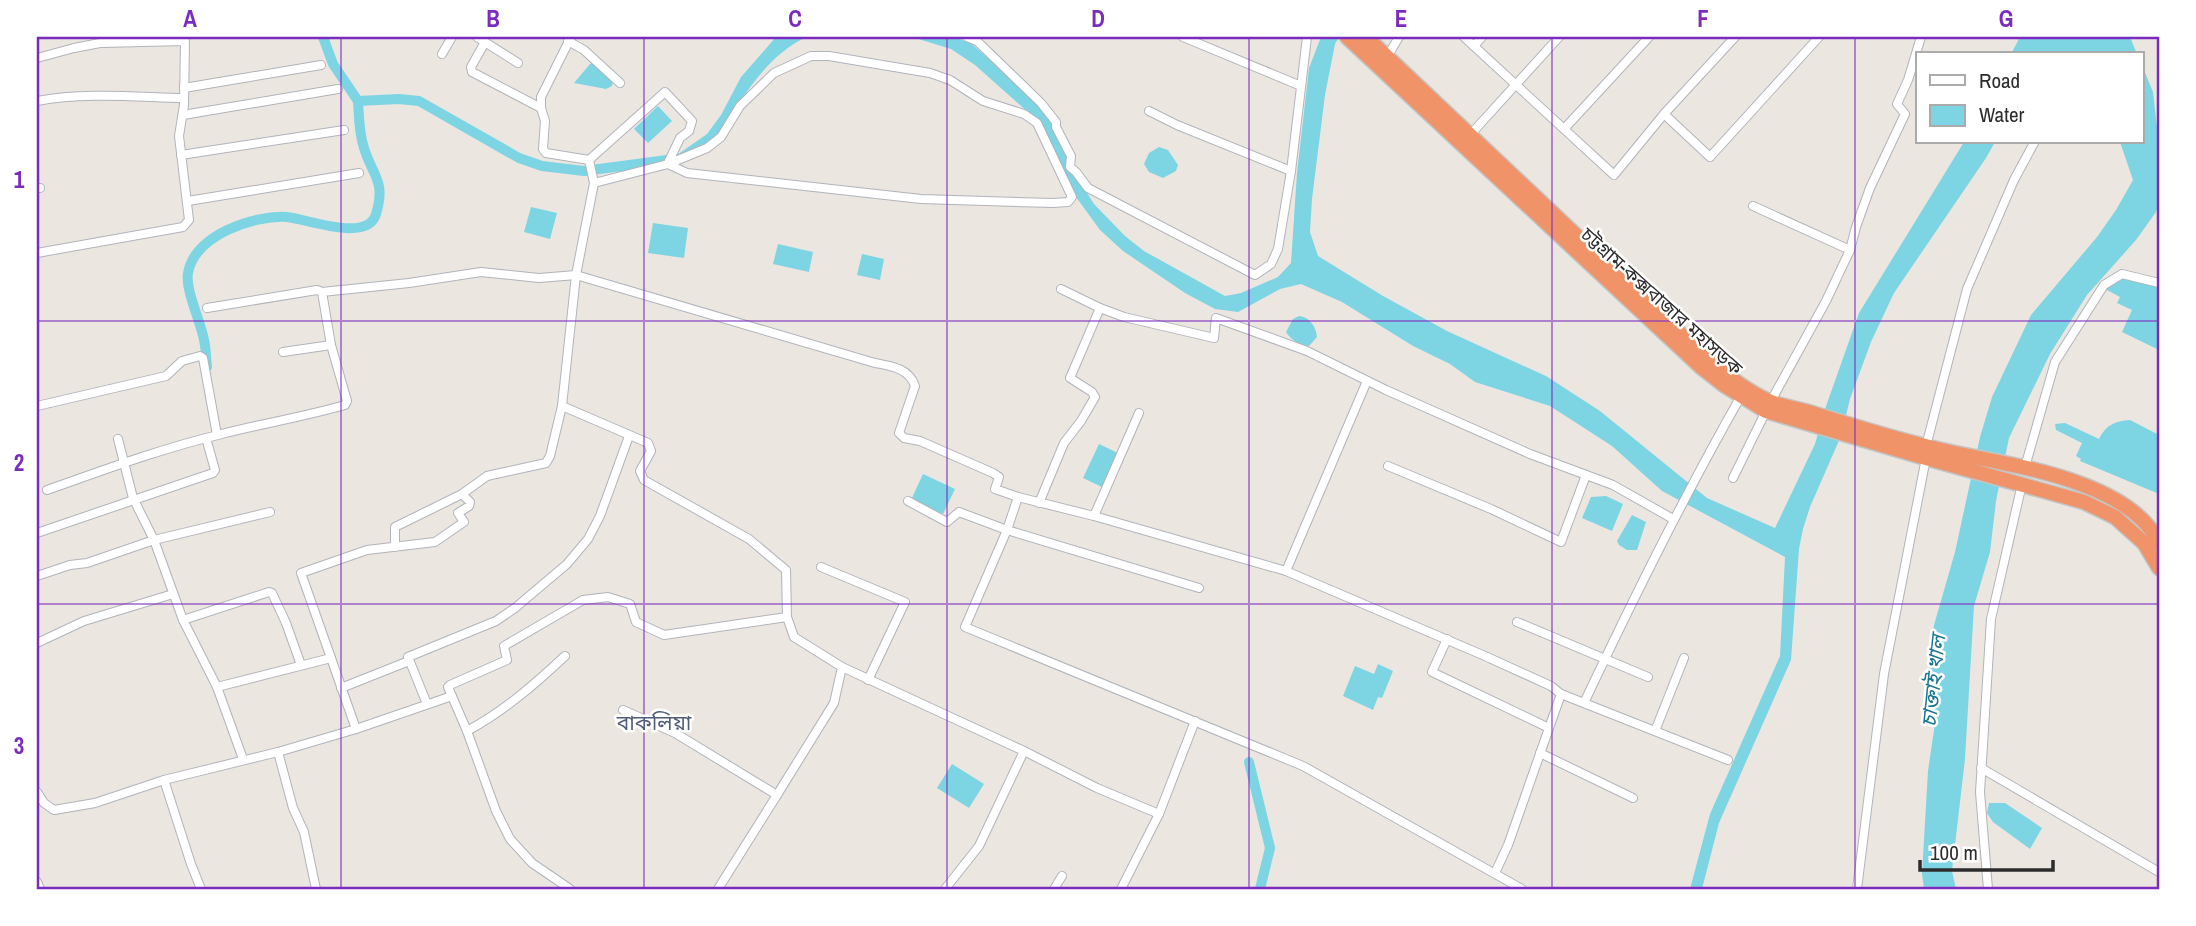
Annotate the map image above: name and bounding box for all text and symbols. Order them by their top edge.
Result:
text: A [183,3,197,34]
text: B [486,3,500,34]
text: C [788,3,802,34]
text: D [1091,3,1105,34]
text: E [1395,3,1407,34]
text: F [1697,3,1709,34]
text: G [1999,3,2013,34]
legend [1916,52,2144,144]
text: Road [1979,66,2020,95]
text: Water [1979,100,2025,129]
text: 1 [14,164,25,195]
street label: চট্টগ্রাম-কক্সবাজার মহাসড়ক [1575,221,1749,381]
text: 2 [14,447,24,478]
water label: চাক্তাই খাল [1914,630,1953,728]
district label: বাকলিয়া [616,708,692,737]
text: 3 [14,730,24,761]
scale bar [1920,828,2052,872]
text: 100 m [1930,838,1978,867]

